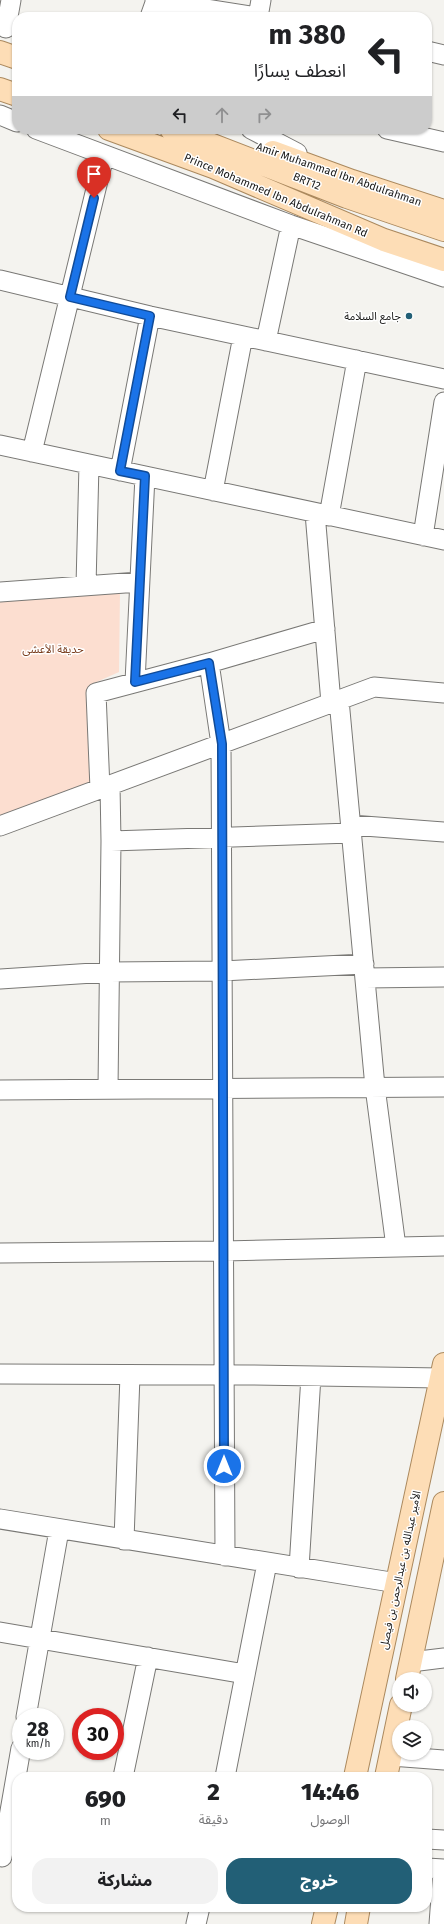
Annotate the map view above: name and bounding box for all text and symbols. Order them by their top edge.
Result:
text: 380 m [268,18,346,51]
icon: left [360,28,412,80]
text: انعطف يسارًا [254,60,346,82]
icon: left [169,104,191,126]
icon: ahead [211,104,233,126]
icon: right [253,104,275,126]
street label: Amir Muhammad Ibn Abdulrahman [254,140,423,209]
street label: Prince Mohammed Ibn Abdulrahman Rd [182,151,369,240]
pin [77,157,111,198]
icon: arrive [83,163,105,185]
street label: BRT12 [291,170,323,193]
place label: جامع السلامة [344,310,402,324]
marker: جامع السلامة [404,311,414,321]
park label: حديقة الأعشى [22,643,84,656]
position arrow [203,1445,245,1487]
street label: الأمير عبدالله بن عبدالرحمن بن فيصل [377,1490,424,1651]
map controls [392,1672,432,1760]
button: sound [392,1672,432,1712]
speed limit sign: 30 [72,1708,124,1760]
text: 28 [27,1717,49,1741]
button: layers [392,1720,432,1760]
text: km/h [26,1738,50,1750]
text: 2 [207,1778,220,1806]
text: 14:46 [301,1778,359,1806]
text: 690 [85,1785,126,1813]
text: دقيقة [199,1812,228,1827]
text: الوصول [310,1812,350,1827]
text: m [100,1813,111,1828]
button: مشاركة [32,1858,218,1904]
button: خروج [226,1858,412,1904]

